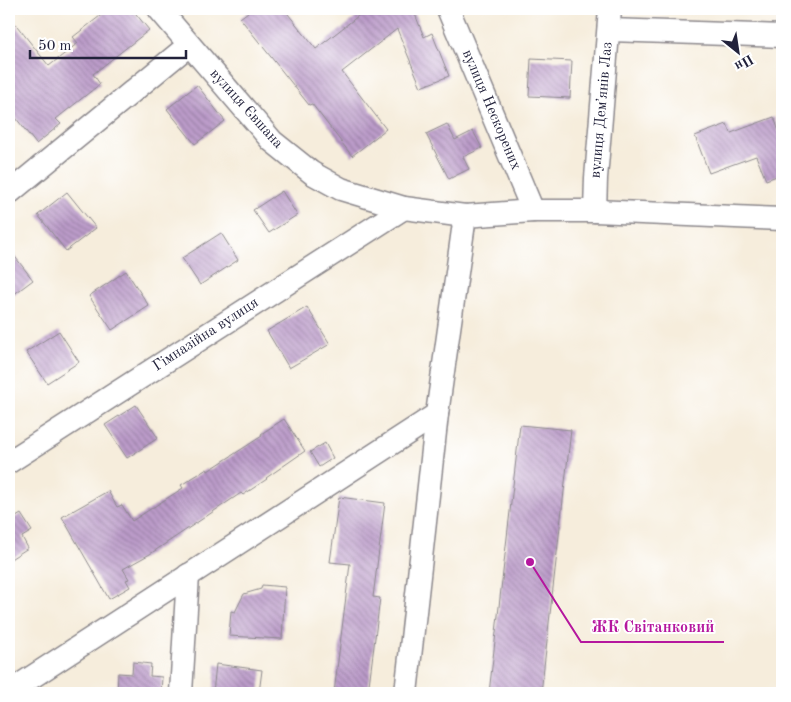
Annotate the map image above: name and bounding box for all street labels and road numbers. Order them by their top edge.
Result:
street label: вулиця Демʼянів Лаз [589,41,615,179]
street label: вулиця Нескорених [459,48,523,173]
street label: вулиця Євшана [206,66,286,152]
street label: Гімназійна вулиця [151,295,262,375]

